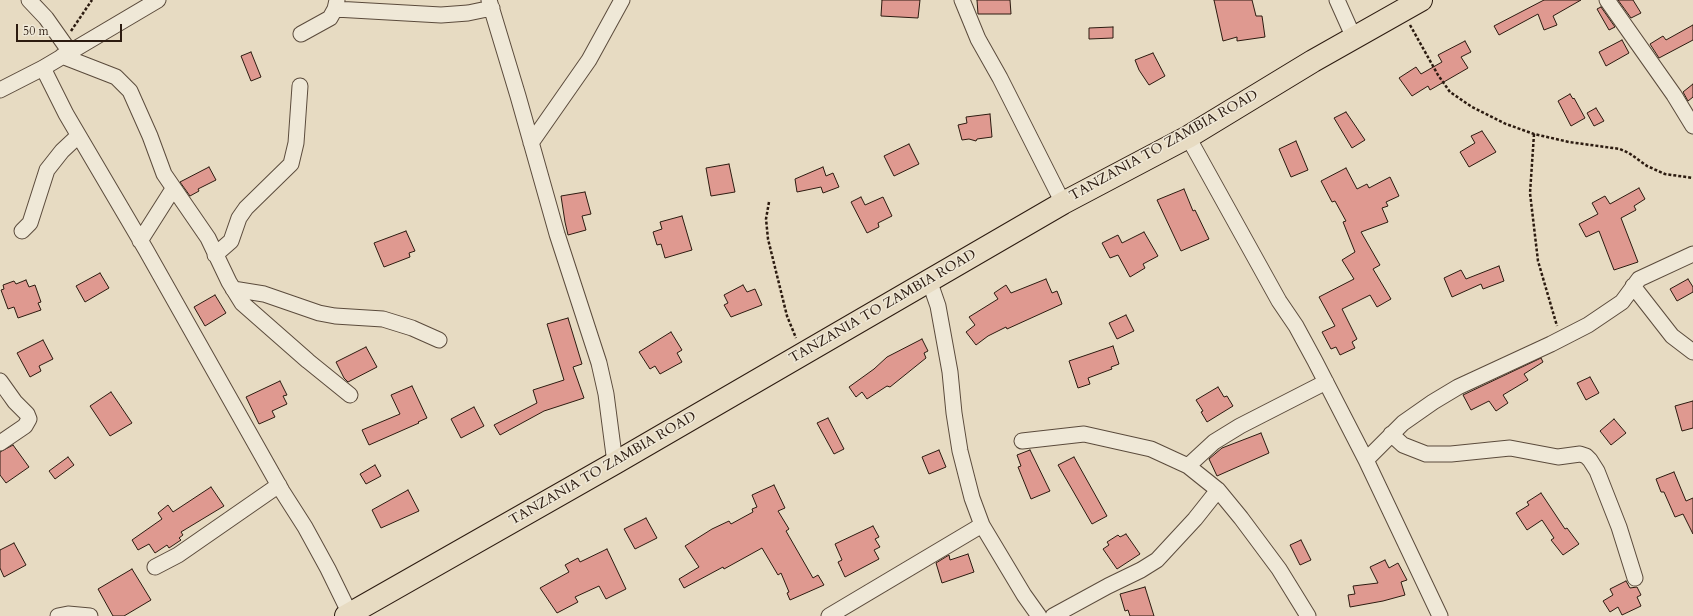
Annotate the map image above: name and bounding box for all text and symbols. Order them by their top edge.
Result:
scale bar [18,16,124,42]
text: 50 m [23,23,49,39]
street label: TANZANIA TO ZAMBIA ROAD [1067,87,1261,205]
street label: TANZANIA TO ZAMBIA ROAD [787,246,979,368]
street label: TANZANIA TO ZAMBIA ROAD [507,408,699,530]

